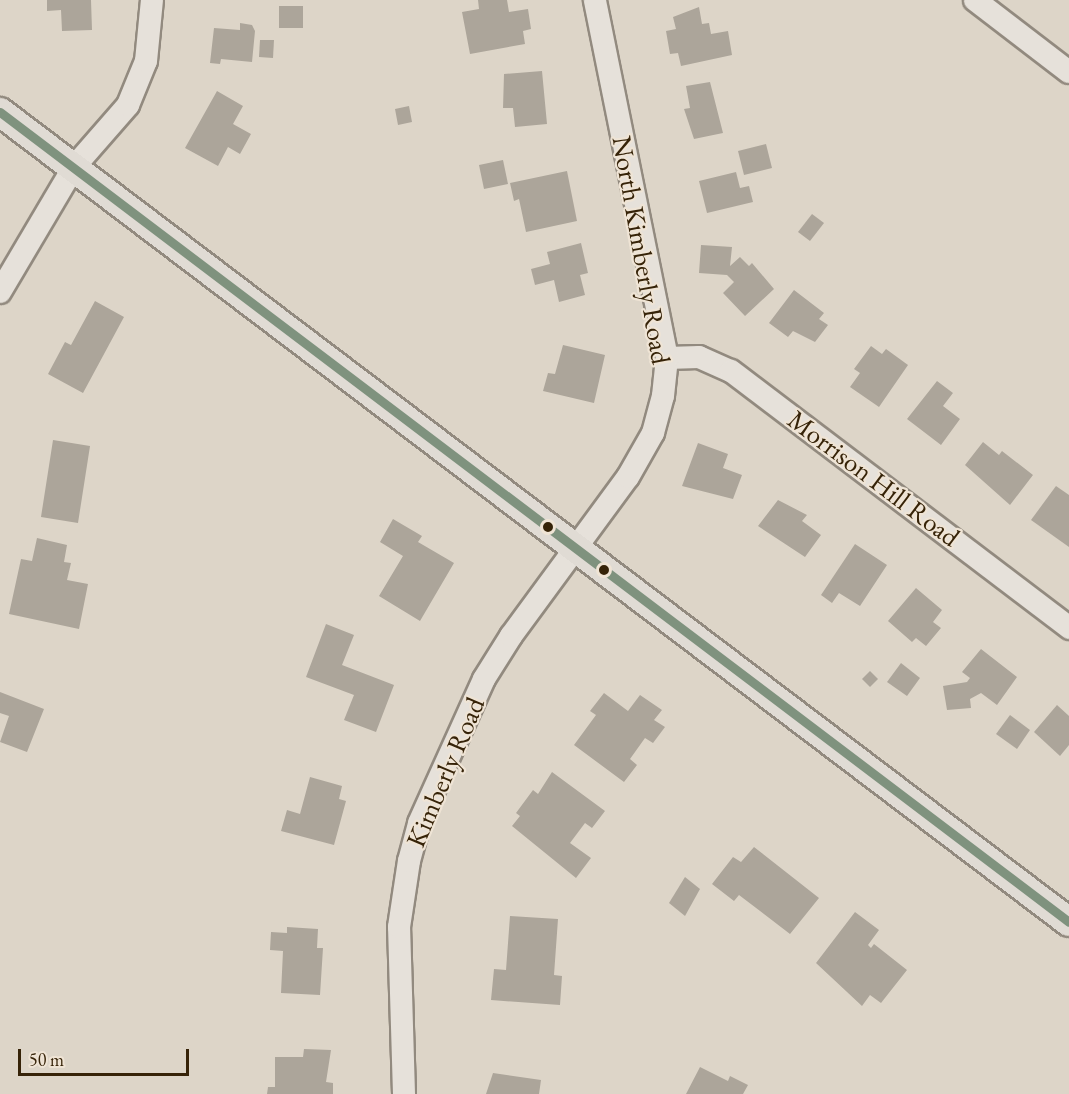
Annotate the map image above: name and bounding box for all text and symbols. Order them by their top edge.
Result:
street label: North Kimberly Road [606,133,678,367]
street label: Morrison Hill Road [782,403,966,553]
unlabelled marker [542,521,554,533]
unlabelled marker [598,564,610,576]
street label: Kimberly Road [399,692,491,852]
scale bar [21,1037,192,1075]
text: 50 m [29,1048,64,1071]

